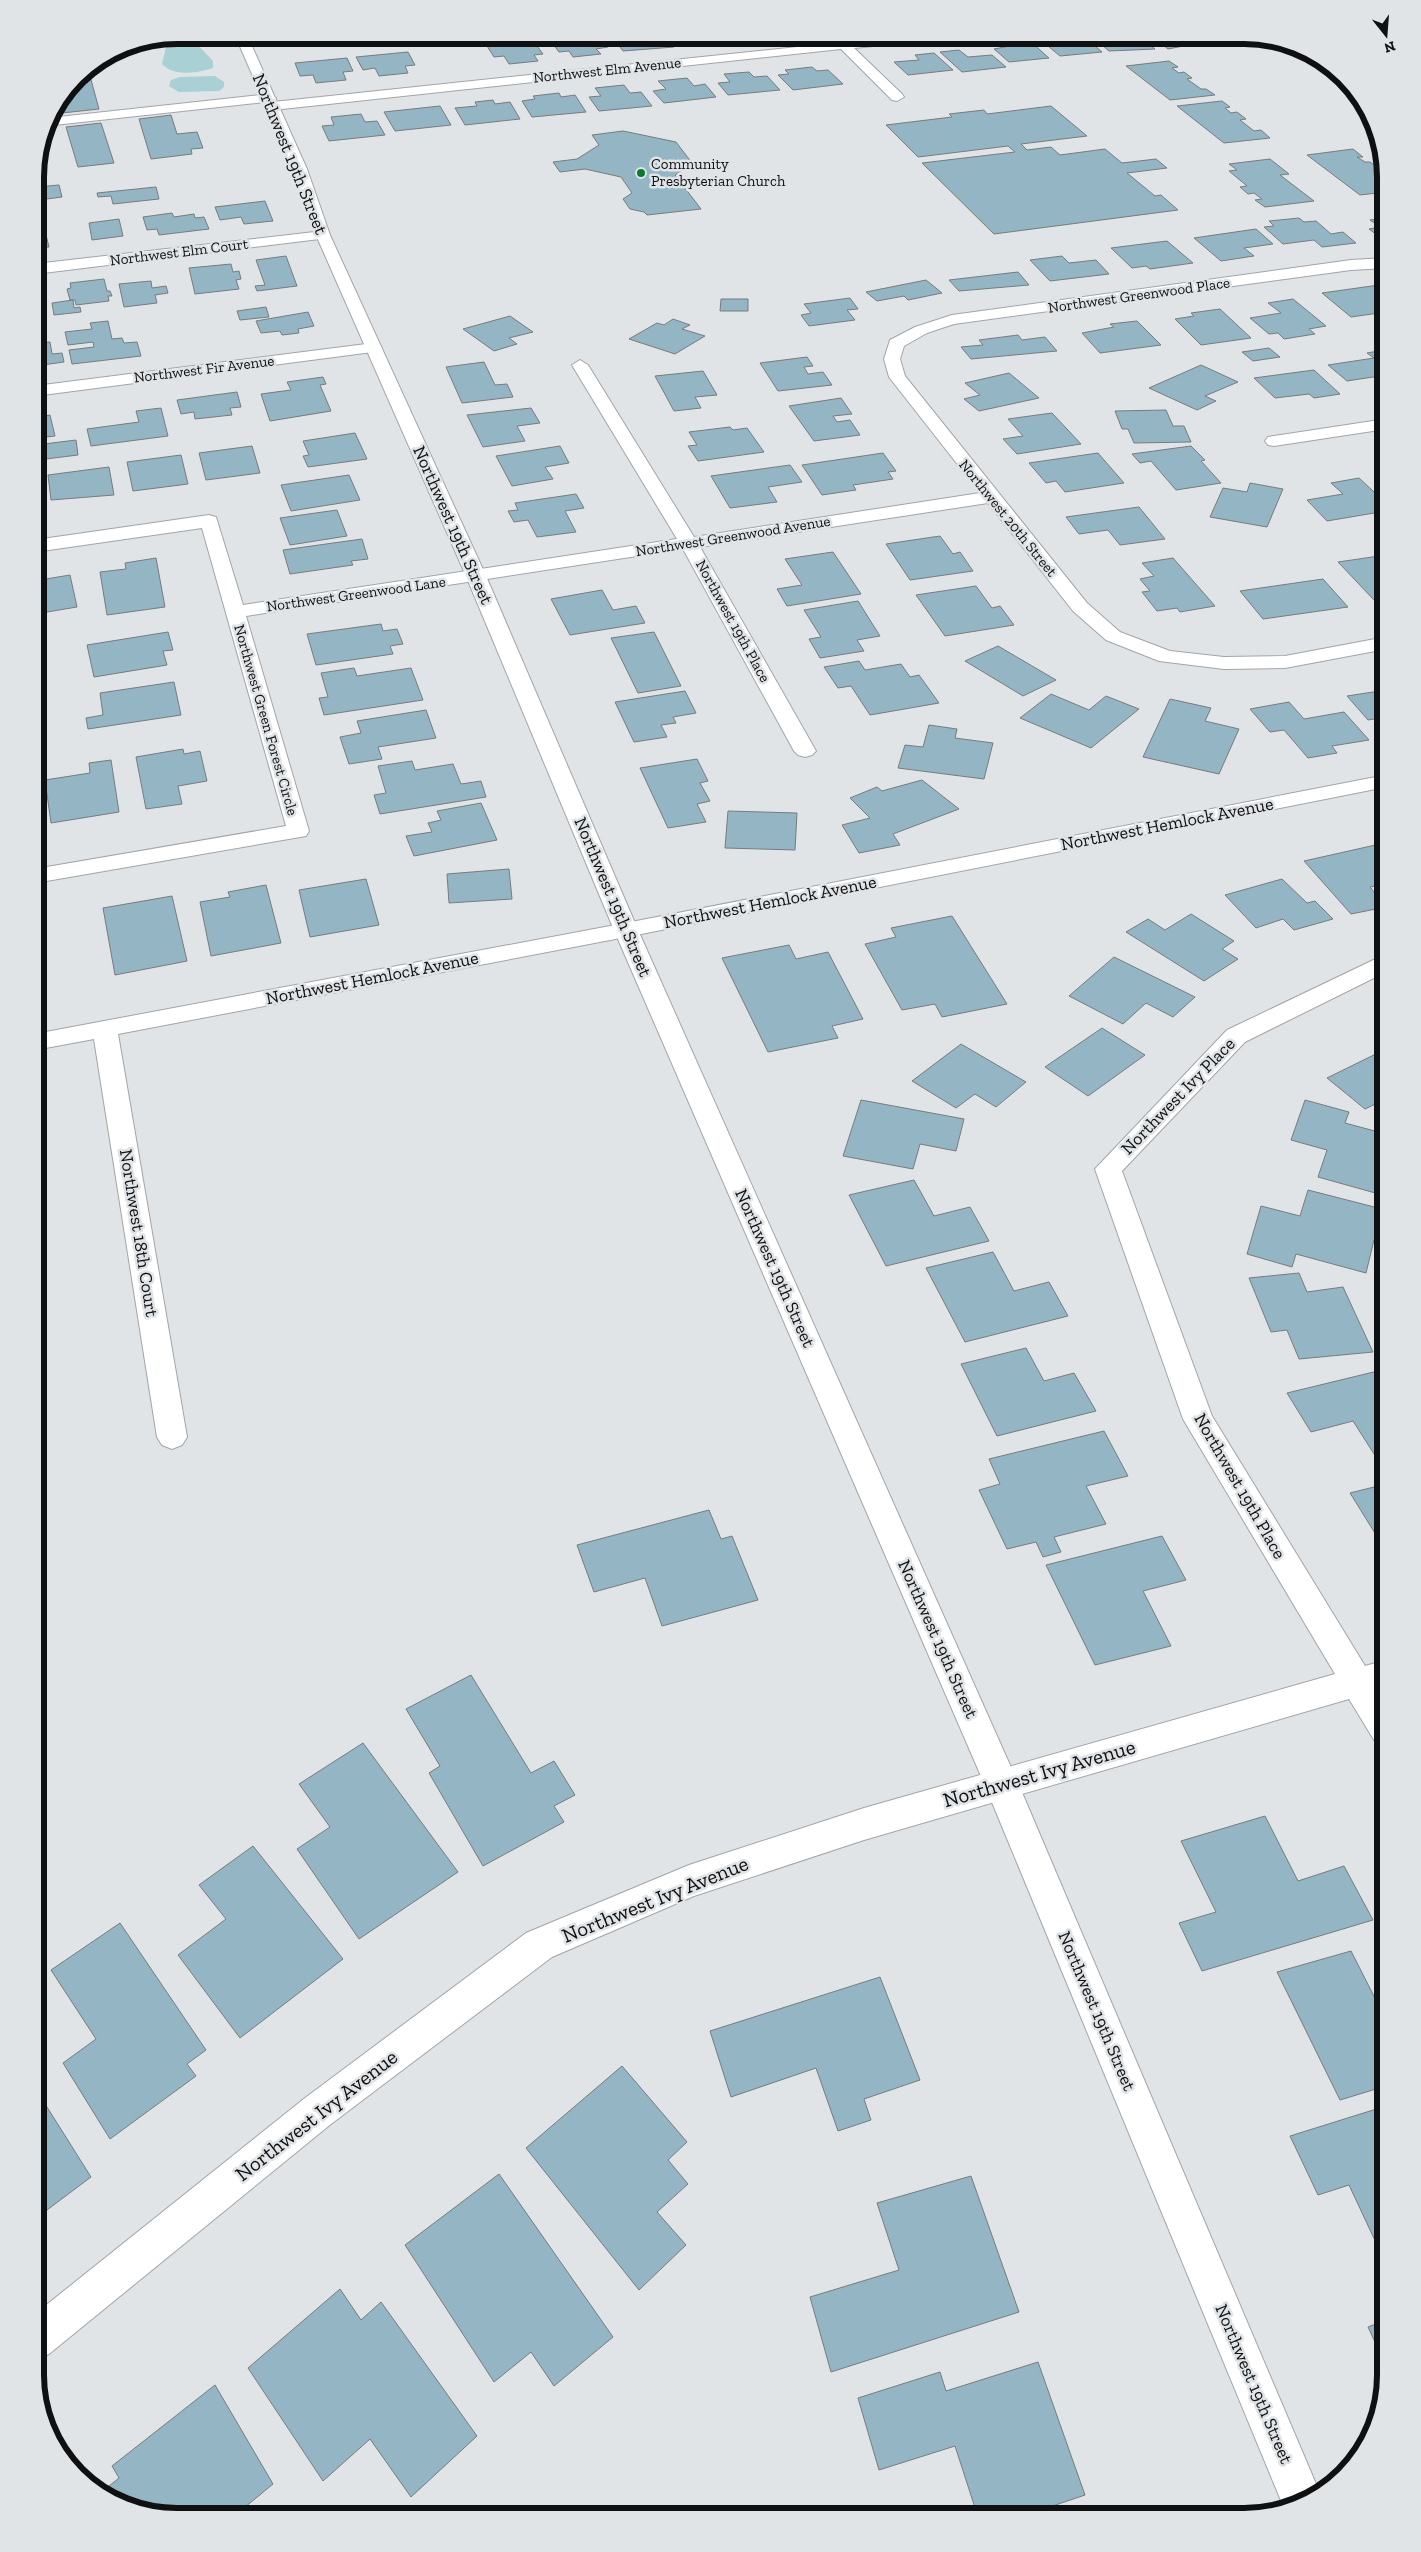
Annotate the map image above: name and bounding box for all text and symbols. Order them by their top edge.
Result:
north arrow [1361,10,1411,60]
text: N [1382,37,1397,57]
street label: Northwest Elm Avenue [532,53,682,87]
street label: Northwest 19th Street [248,70,332,238]
place label: Community Presbyterian Church [651,155,786,190]
marker: Community Presbyterian Church [635,167,647,179]
street label: Northwest Elm Court [109,235,250,269]
street label: Northwest Greenwood Place [1047,273,1231,317]
street label: Northwest Fir Avenue [133,351,275,387]
street label: Northwest 19th Street [408,442,498,608]
street label: Northwest 20th Street [955,456,1061,581]
street label: Northwest Greenwood Avenue [634,512,832,560]
street label: Northwest 19th Place [692,557,774,685]
street label: Northwest Greenwood Lane [265,573,447,615]
street label: Northwest Green Forest Circle [230,622,302,818]
street label: Northwest Hemlock Avenue [1059,793,1275,855]
street label: Northwest 19th Street [569,814,657,980]
street label: Northwest Hemlock Avenue [662,871,878,933]
street label: Northwest Hemlock Avenue [264,947,480,1009]
street label: Northwest Ivy Place [1116,1033,1240,1159]
street label: Northwest 18th Court [115,1148,163,1319]
street label: Northwest 19th Street [730,1185,820,1351]
street label: Northwest 19th Place [1189,1409,1291,1563]
street label: Northwest 19th Street [893,1556,983,1722]
street label: Northwest Ivy Avenue [940,1734,1138,1812]
street label: Northwest Ivy Avenue [558,1850,752,1948]
street label: Northwest 19th Street [1053,1928,1141,2094]
street label: Northwest Ivy Avenue [230,2044,402,2186]
street label: Northwest 19th Street [1210,2301,1298,2467]

